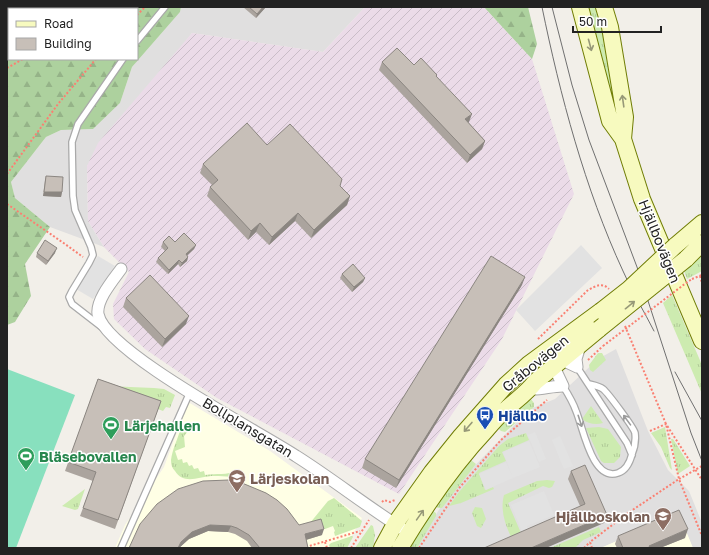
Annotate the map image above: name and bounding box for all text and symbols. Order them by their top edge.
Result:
legend [8,8,138,60]
scale bar [573,8,661,34]
text: 50 m [579,14,607,29]
text: Road [44,16,73,31]
text: Building [44,36,92,51]
one-way arrow [587,38,594,51]
one-way arrow [619,94,627,107]
street label: Hjällbovägen [635,197,685,285]
one-way arrow [624,300,635,309]
street label: Gråbovägen [498,331,572,395]
street label: Bollplansgatan [200,393,296,461]
bus stop icon: Hjällbo [475,405,495,430]
place label: Hjällbo [498,407,547,424]
sports icon: Lärjehallen [101,415,121,440]
one-way arrow [577,415,584,428]
one-way arrow [623,415,631,426]
place label: Lärjehallen [124,417,200,434]
one-way arrow [464,422,473,432]
sports icon: Bläsebovallen [16,446,36,471]
place label: Bläsebovallen [39,448,137,465]
school or university icon: Lärjeskolan [227,468,247,493]
place label: Lärjeskolan [250,470,329,487]
school or university icon: Hjällboskolan [653,506,673,531]
place label: Hjällboskolan [556,508,650,525]
one-way arrow [416,509,424,520]

